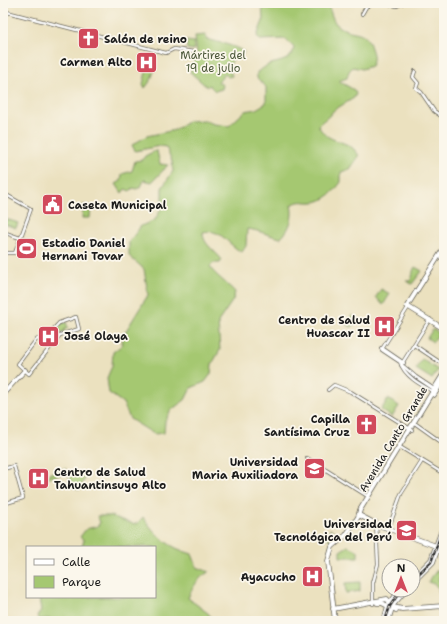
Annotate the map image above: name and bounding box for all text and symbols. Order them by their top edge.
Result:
church icon: Salón de reino [75,26,101,52]
place label: Salón de reino [104,32,187,47]
park label: Mártires del 19 de julio [180,48,247,76]
hospital icon: Carmen Alto [134,49,160,75]
place label: Carmen Alto [60,55,132,70]
public building icon: Caseta Municipal [40,192,66,218]
place label: Caseta Municipal [68,198,167,213]
sports icon: Estadio Daniel Hernani Tovar [13,236,39,262]
place label: Estadio Daniel Hernani Tovar [42,236,126,264]
place label: Centro de Salud Huascar II [278,313,370,341]
hospital icon: Centro de Salud Huascar II [372,313,398,339]
hospital icon: José Olaya [35,323,61,349]
place label: José Olaya [64,329,128,344]
street label: Avenida Canto Grande [356,383,431,495]
place label: Capilla Santísima Cruz [264,412,350,440]
church icon: Capilla Santísima Cruz [353,412,379,438]
place label: Universidad Maria Auxiliadora [192,455,298,483]
school or university icon: Universidad Maria Auxiliadora [301,455,327,481]
hospital icon: Centro de Salud Tahuantinsuyo Alto [25,465,51,491]
place label: Centro de Salud Tahuantinsuyo Alto [54,465,166,493]
place label: Universidad Tecnológica del Perú [274,517,392,545]
school or university icon: Universidad Tecnológica del Perú [394,517,420,543]
legend [26,546,156,598]
text: Calle [62,554,91,570]
north arrow [381,558,421,598]
text: N [397,561,406,576]
hospital icon: Ayacucho [299,564,325,590]
place label: Ayacucho [241,570,296,585]
text: Parque [62,574,101,590]

